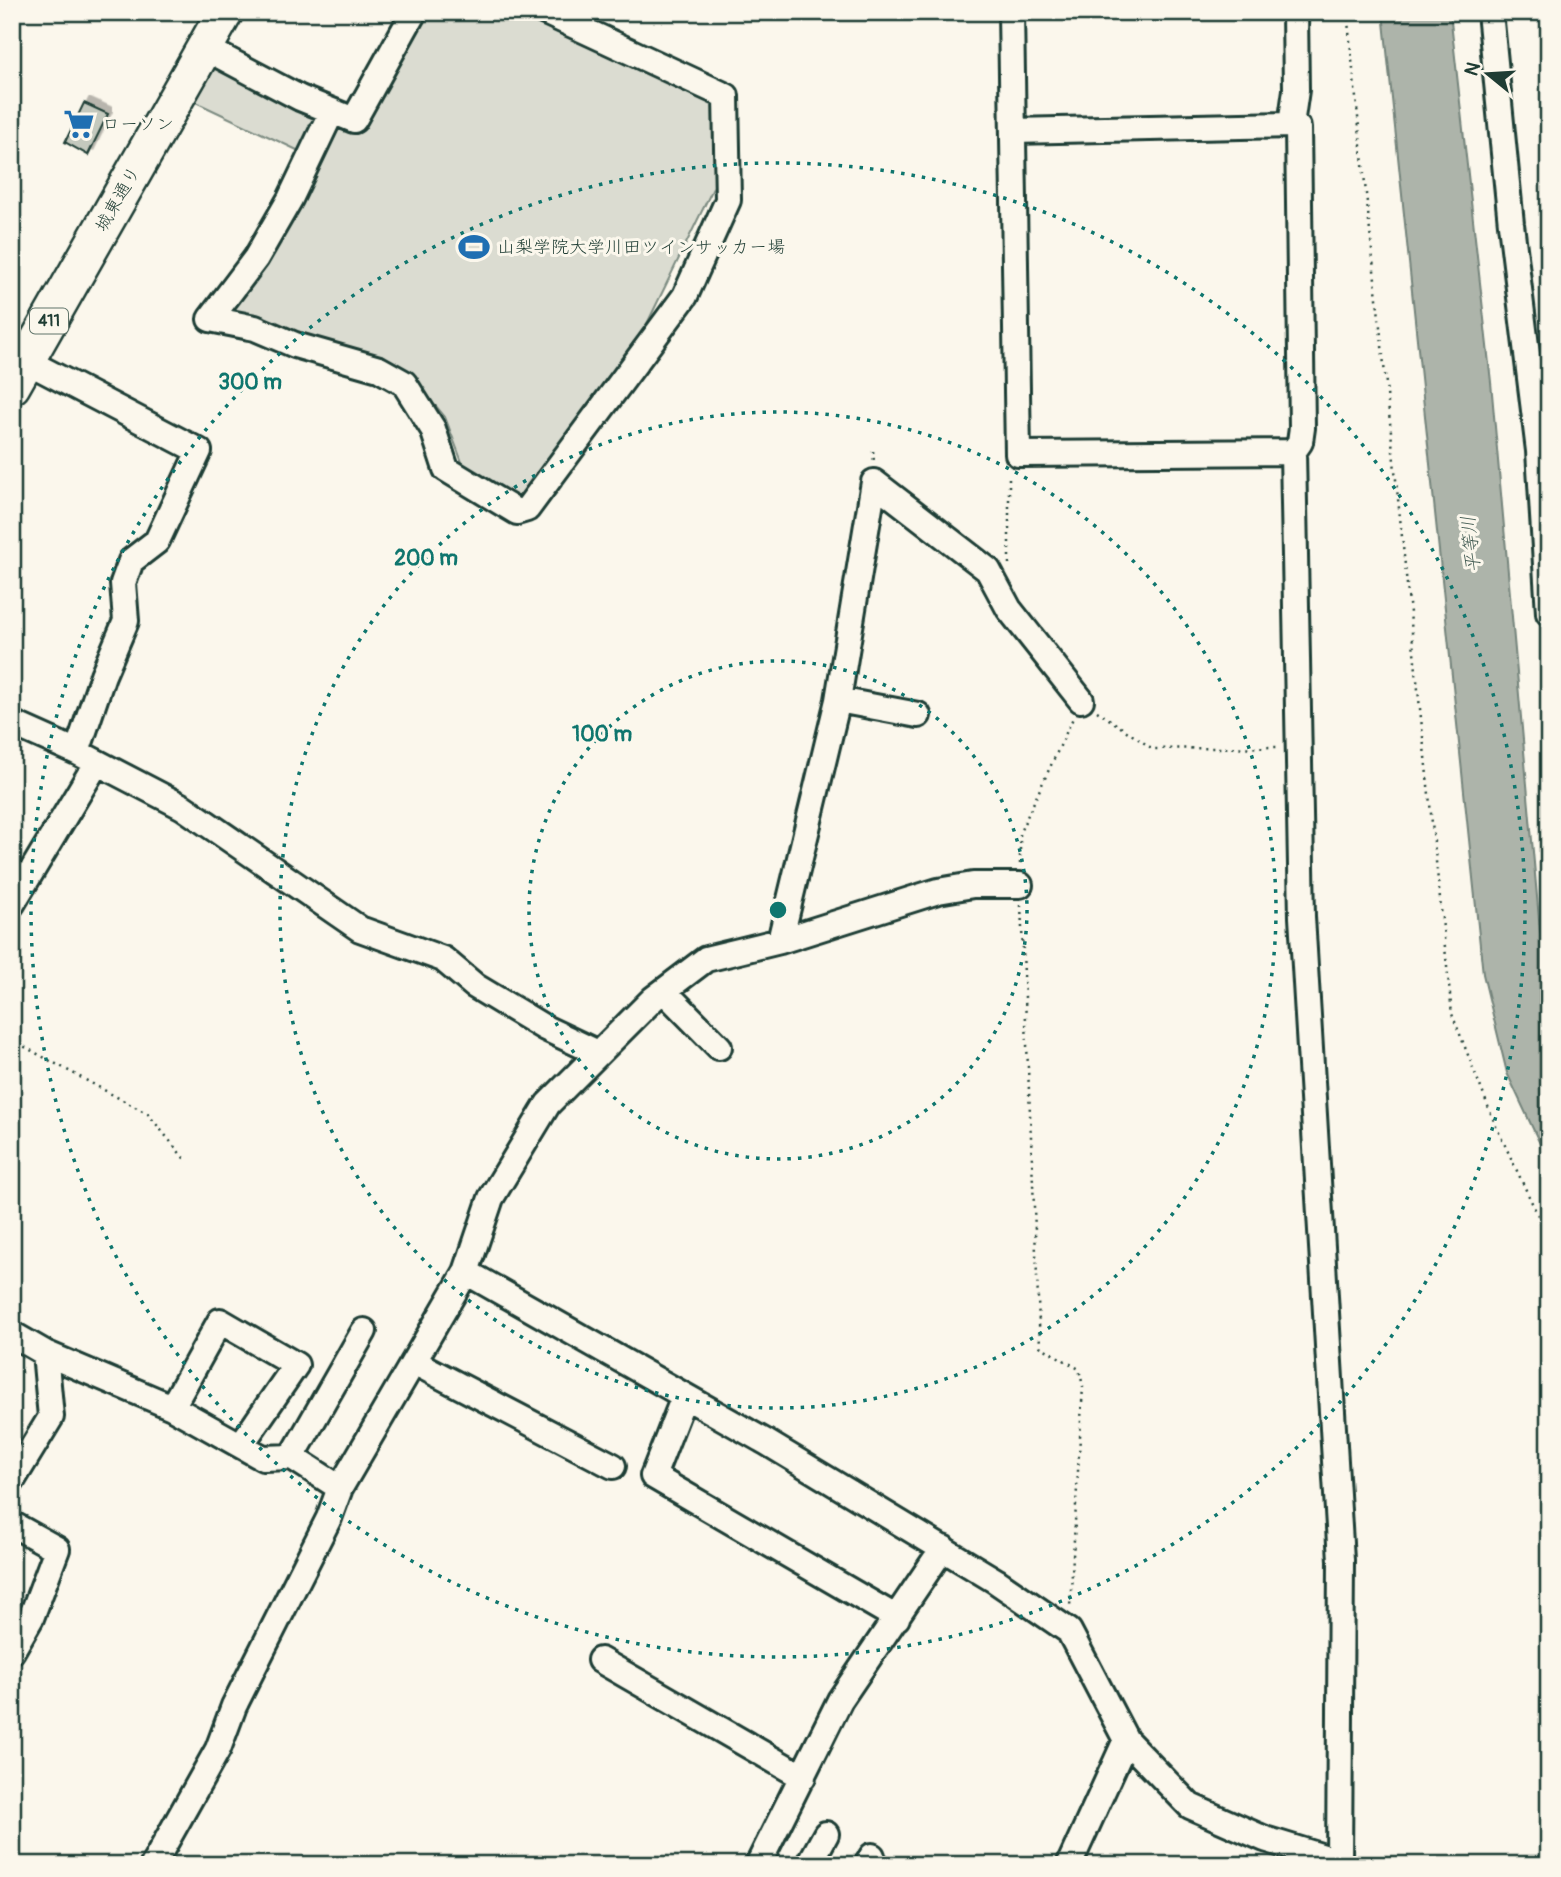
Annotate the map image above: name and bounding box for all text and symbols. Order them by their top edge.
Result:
north arrow [1452,38,1522,108]
text: N [1459,59,1486,79]
supermarket icon: ローソン [62,107,96,141]
place label: ローソン [102,113,174,136]
street label: 城東通り [90,162,146,236]
sports icon: 山梨学院大学川田ツインサッカー場 [457,230,491,264]
place label: 山梨学院大学川田ツインサッカー場 [497,236,785,259]
road number: 411 [30,308,68,334]
text: 300 m [218,369,282,396]
water label: 平等川 [1456,514,1486,574]
text: 200 m [394,545,458,572]
text: 100 m [572,721,632,748]
centre of rings [766,898,790,922]

